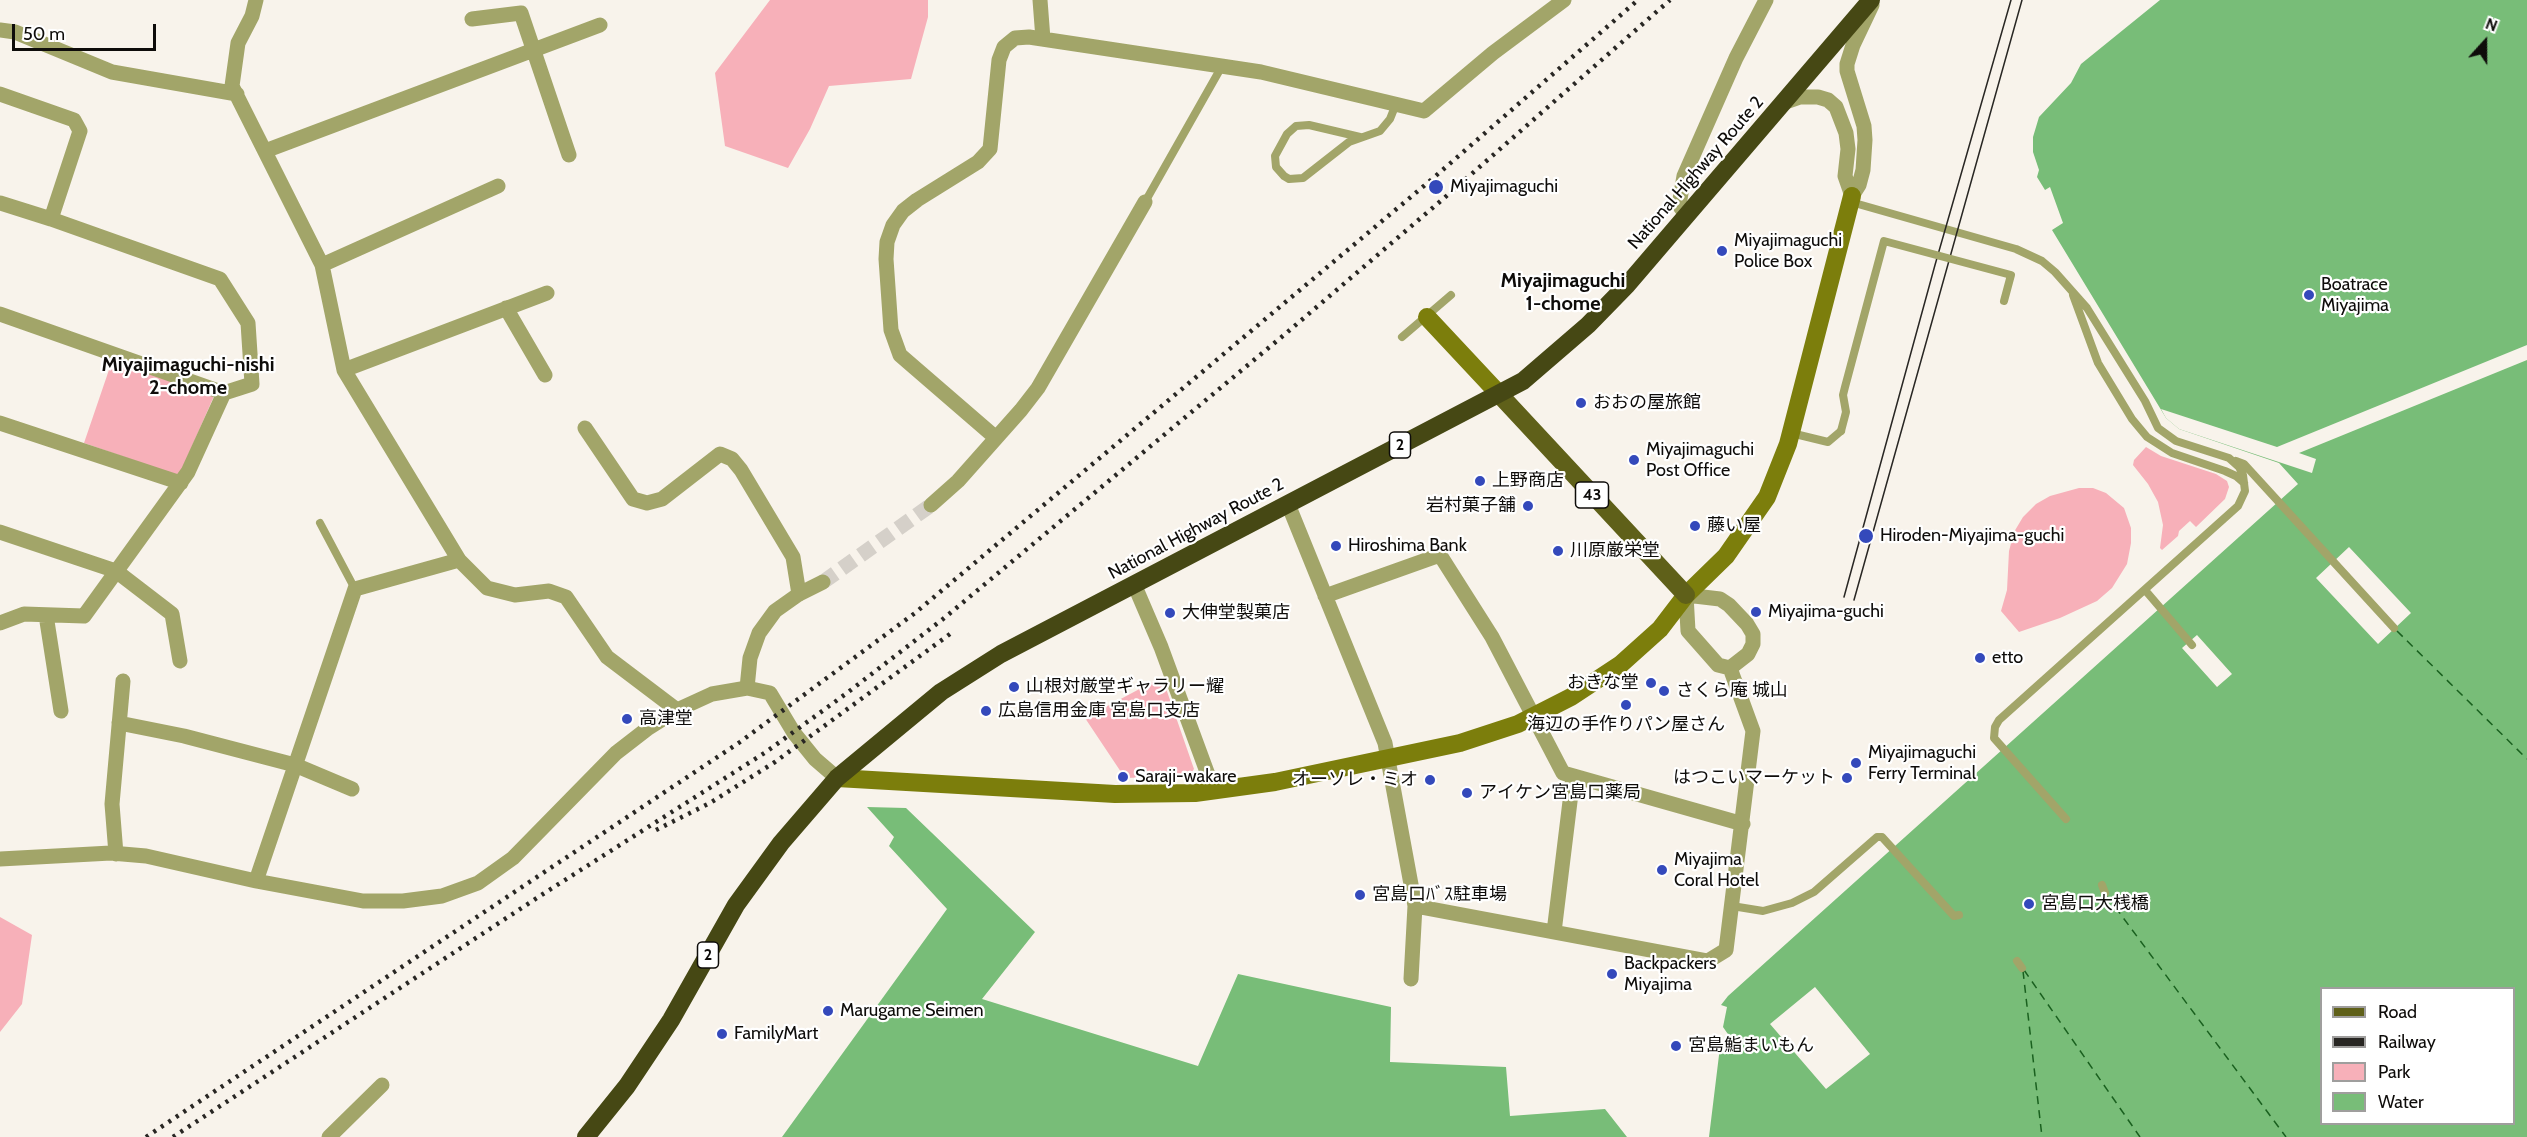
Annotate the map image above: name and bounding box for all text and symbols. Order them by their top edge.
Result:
scale bar [15,12,159,50]
north arrow [2455,12,2515,72]
text: N [2483,14,2500,36]
text: 50 m [23,23,65,45]
street label: National Highway Route 2 [1624,92,1768,254]
place label: Miyajimaguchi [1450,176,1558,198]
marker: Miyajimaguchi [1427,178,1445,196]
place label: Miyajimaguchi Police Box [1734,230,1842,272]
marker: Miyajimaguchi Police Box [1715,244,1729,258]
district label: Miyajimaguchi 1-chome [1501,269,1625,316]
place label: Boatrace Miyajima [2321,274,2389,316]
marker: Boatrace Miyajima [2302,288,2316,302]
district label: Miyajimaguchi-nishi 2-chome [101,353,275,400]
place label: おおの屋旅館 [1593,392,1701,414]
marker: おおの屋旅館 [1574,396,1588,410]
road number: 2 [1390,432,1410,458]
place label: Miyajimaguchi Post Office [1646,439,1754,482]
marker: Miyajimaguchi Post Office [1627,453,1641,467]
place label: 上野商店 [1492,470,1564,492]
street label: National Highway Route 2 [1105,474,1287,584]
marker: 上野商店 [1473,474,1487,488]
road number: 43 [1576,482,1608,508]
place label: 岩村菓子舗 [1426,495,1516,517]
marker: 岩村菓子舗 [1521,499,1535,513]
place label: 藤い屋 [1707,515,1761,537]
marker: 藤い屋 [1688,519,1702,533]
place label: Hiroden-Miyajima-guchi [1880,525,2064,547]
marker: Hiroden-Miyajima-guchi [1857,527,1875,545]
place label: Hiroshima Bank [1348,535,1467,557]
marker: Hiroshima Bank [1329,539,1343,553]
place label: 川原厳栄堂 [1570,540,1660,562]
marker: 川原厳栄堂 [1551,544,1565,558]
place label: Miyajima-guchi [1768,601,1884,623]
place label: 大伸堂製菓店 [1182,602,1290,624]
marker: Miyajima-guchi [1749,605,1763,619]
marker: 大伸堂製菓店 [1163,606,1177,620]
place label: etto [1992,647,2023,669]
marker: etto [1973,651,1987,665]
place label: おきな堂 [1567,672,1639,694]
place label: 山根対厳堂ギャラリー耀 [1026,676,1224,698]
marker: おきな堂 [1644,676,1658,690]
marker: 山根対厳堂ギャラリー耀 [1007,680,1021,694]
place label: さくら庵 城山 [1676,680,1788,702]
marker: さくら庵 城山 [1657,684,1671,698]
marker: 海辺の手作りパン屋さん [1619,698,1633,712]
place label: 広島信用金庫 宮島口支店 [998,700,1200,722]
marker: 広島信用金庫 宮島口支店 [979,704,993,718]
place label: 高津堂 [639,708,693,730]
marker: 高津堂 [620,712,634,726]
place label: 海辺の手作りパン屋さん [1527,714,1725,736]
place label: Miyajimaguchi Ferry Terminal [1868,742,1976,784]
marker: Miyajimaguchi Ferry Terminal [1849,756,1863,770]
place label: Saraji-wakare [1135,766,1237,788]
place label: はつこいマーケット [1673,767,1835,789]
place label: オーソレ・ミオ [1292,769,1418,791]
marker: Saraji-wakare [1116,770,1130,784]
marker: はつこいマーケット [1840,771,1854,785]
marker: オーソレ・ミオ [1423,773,1437,787]
place label: アイケン宮島口薬局 [1479,782,1641,804]
marker: アイケン宮島口薬局 [1460,786,1474,800]
place label: Miyajima Coral Hotel [1674,849,1759,892]
marker: Miyajima Coral Hotel [1655,863,1669,877]
place label: 宮島口ﾊﾞｽ駐車場 [1372,884,1507,906]
marker: 宮島口ﾊﾞｽ駐車場 [1353,888,1367,902]
place label: 宮島口大桟橋 [2041,893,2149,915]
marker: 宮島口大桟橋 [2022,897,2036,911]
road number: 2 [698,942,718,968]
place label: Backpackers Miyajima [1624,953,1716,996]
marker: Backpackers Miyajima [1605,967,1619,981]
legend [2320,987,2515,1125]
place label: Marugame Seimen [840,1000,984,1022]
text: Road [2378,1001,2417,1023]
marker: Marugame Seimen [821,1004,835,1018]
place label: FamilyMart [734,1023,818,1045]
marker: FamilyMart [715,1027,729,1041]
text: Railway [2378,1031,2436,1053]
place label: 宮島鮨まいもん [1688,1035,1814,1057]
marker: 宮島鮨まいもん [1669,1039,1683,1053]
text: Park [2378,1061,2410,1083]
text: Water [2378,1091,2424,1113]

